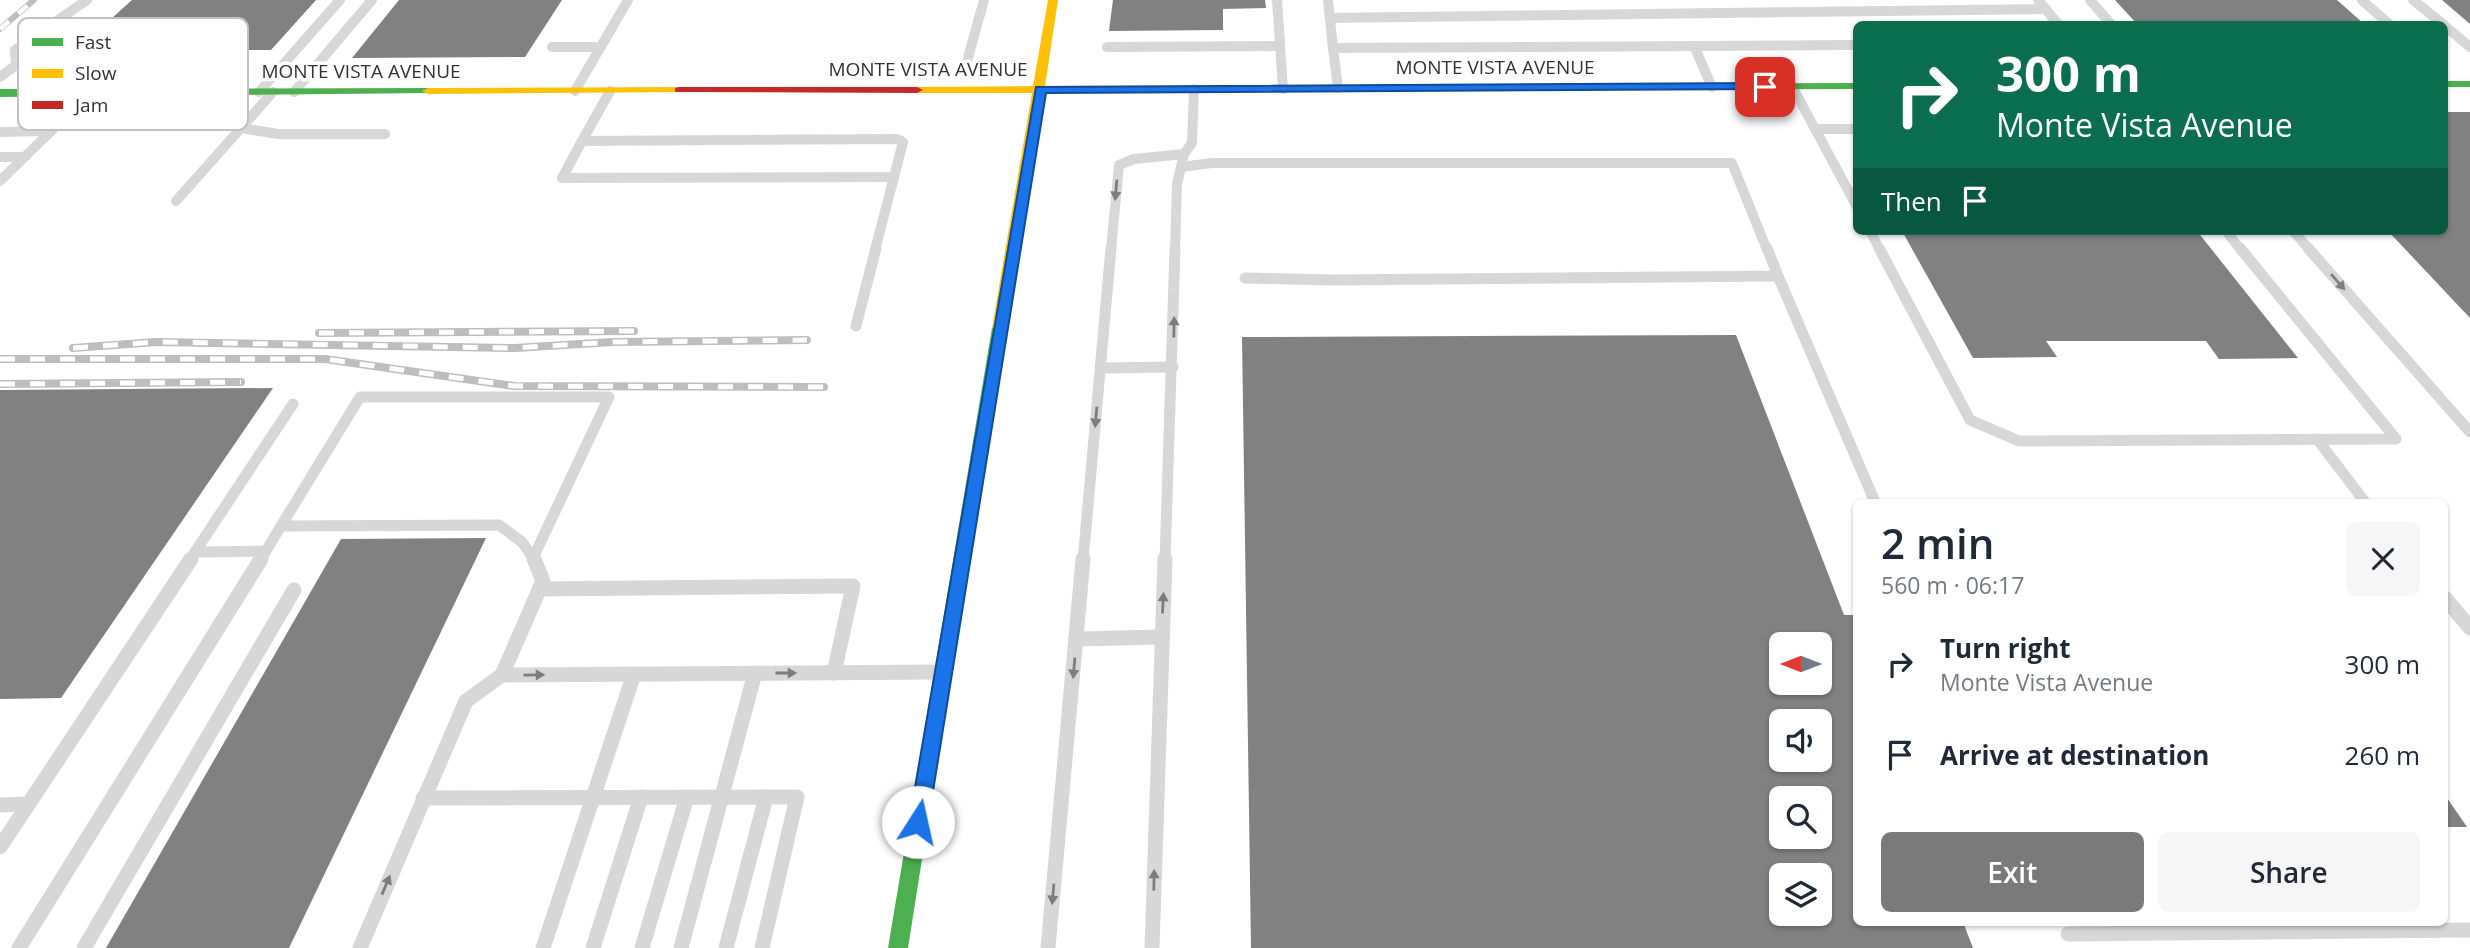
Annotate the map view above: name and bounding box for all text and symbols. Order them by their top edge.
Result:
legend [18,18,248,130]
text: Fast [75,29,111,55]
text: 300 m [1996,40,2141,106]
icon: right [1881,49,1972,140]
street label: MONTE VISTA AVENUE [1395,54,1595,80]
street label: MONTE VISTA AVENUE [828,56,1028,82]
pin [1735,57,1795,117]
street label: MONTE VISTA AVENUE [261,58,461,84]
text: Slow [75,60,117,86]
icon: arrive [1746,68,1784,106]
text: Jam [73,92,108,118]
text: Monte Vista Avenue [1996,103,2293,146]
one-way arrow [1111,179,1122,201]
icon: arrive [1956,182,1994,220]
text: Then [1881,183,1942,219]
one-way arrow [2330,273,2346,291]
one-way arrow [1168,316,1179,338]
one-way arrow [1090,406,1101,428]
text: 2 min [1881,514,1994,571]
button: close [2346,522,2420,596]
text: 560 m · 06:17 [1881,569,2024,601]
one-way arrow [1157,592,1168,614]
text: Turn right [1940,630,2071,666]
north arrow [1769,632,1832,695]
map controls [1769,632,1832,926]
icon: right [1881,645,1919,683]
text: 300 m [2345,646,2420,682]
one-way arrow [1068,657,1079,679]
text: Monte Vista Avenue [1940,666,2153,698]
one-way arrow [775,667,797,679]
one-way arrow [523,669,545,681]
button: sound [1769,709,1832,772]
icon: arrive [1881,736,1919,774]
text: Arrive at destination [1940,737,2209,773]
text: 260 m [2345,737,2420,773]
position arrow [881,785,955,859]
button: search [1769,786,1832,849]
button: Exit [1881,832,2144,912]
button: Share [2158,832,2420,912]
button: layers [1769,863,1832,926]
one-way arrow [1149,869,1160,891]
one-way arrow [380,875,392,895]
one-way arrow [1047,884,1058,906]

